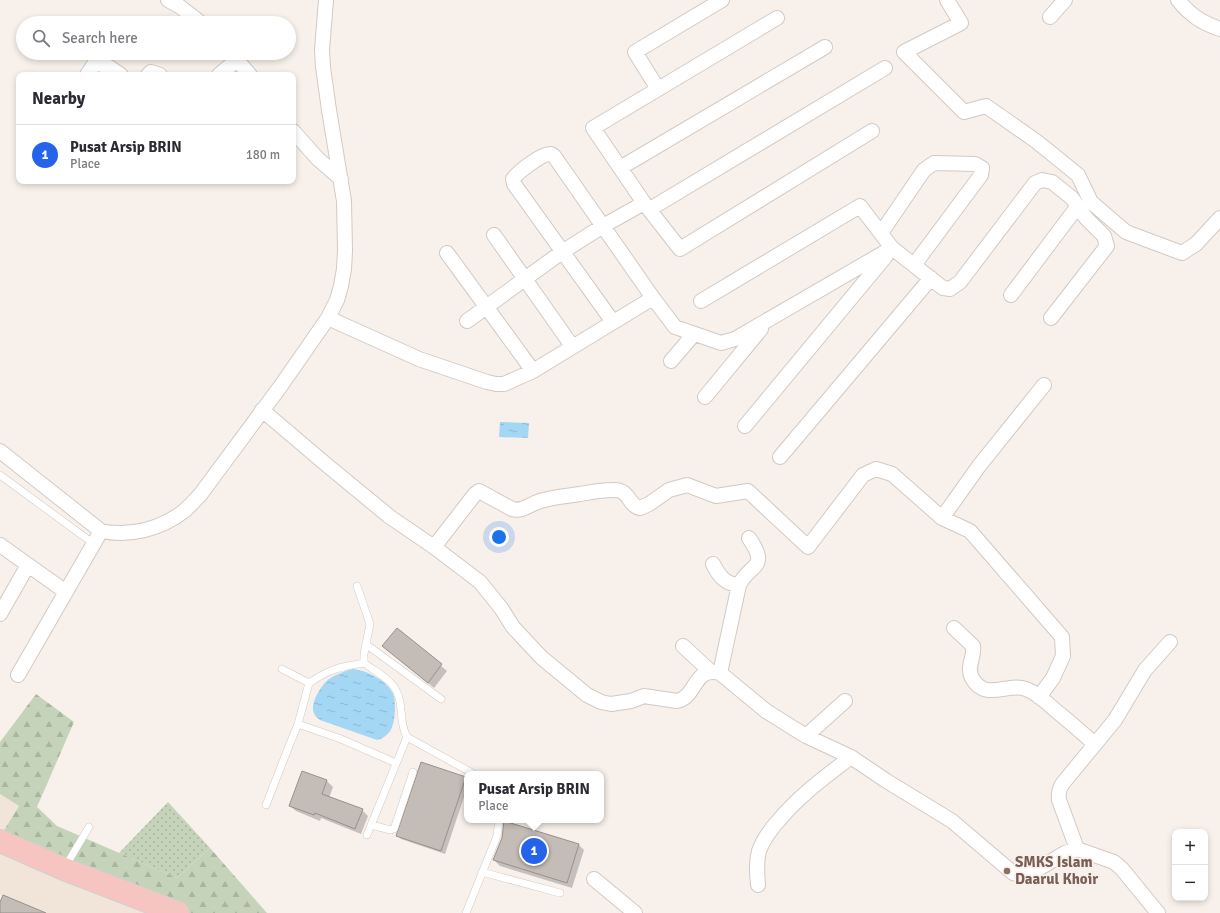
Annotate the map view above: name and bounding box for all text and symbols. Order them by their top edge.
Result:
search box [16,16,296,60]
icon: search [30,27,52,49]
text: Search here [62,29,138,47]
text: Nearby [32,88,85,109]
text: Pusat Arsip BRIN [70,138,182,156]
text: 1 [41,147,49,163]
text: 180 m [246,147,280,163]
text: Place [70,156,100,172]
your location [489,527,509,547]
popup [464,771,604,823]
text: Pusat Arsip BRIN [478,780,590,798]
text: Place [478,798,508,814]
map controls [1172,829,1208,901]
button: + [1172,829,1208,865]
pin: 1 [521,836,547,866]
place label: SMKS Islam Daarul Khoir [1015,853,1098,888]
button: − [1172,865,1208,901]
marker: SMKS Islam Daarul Khoir [1002,866,1012,876]

